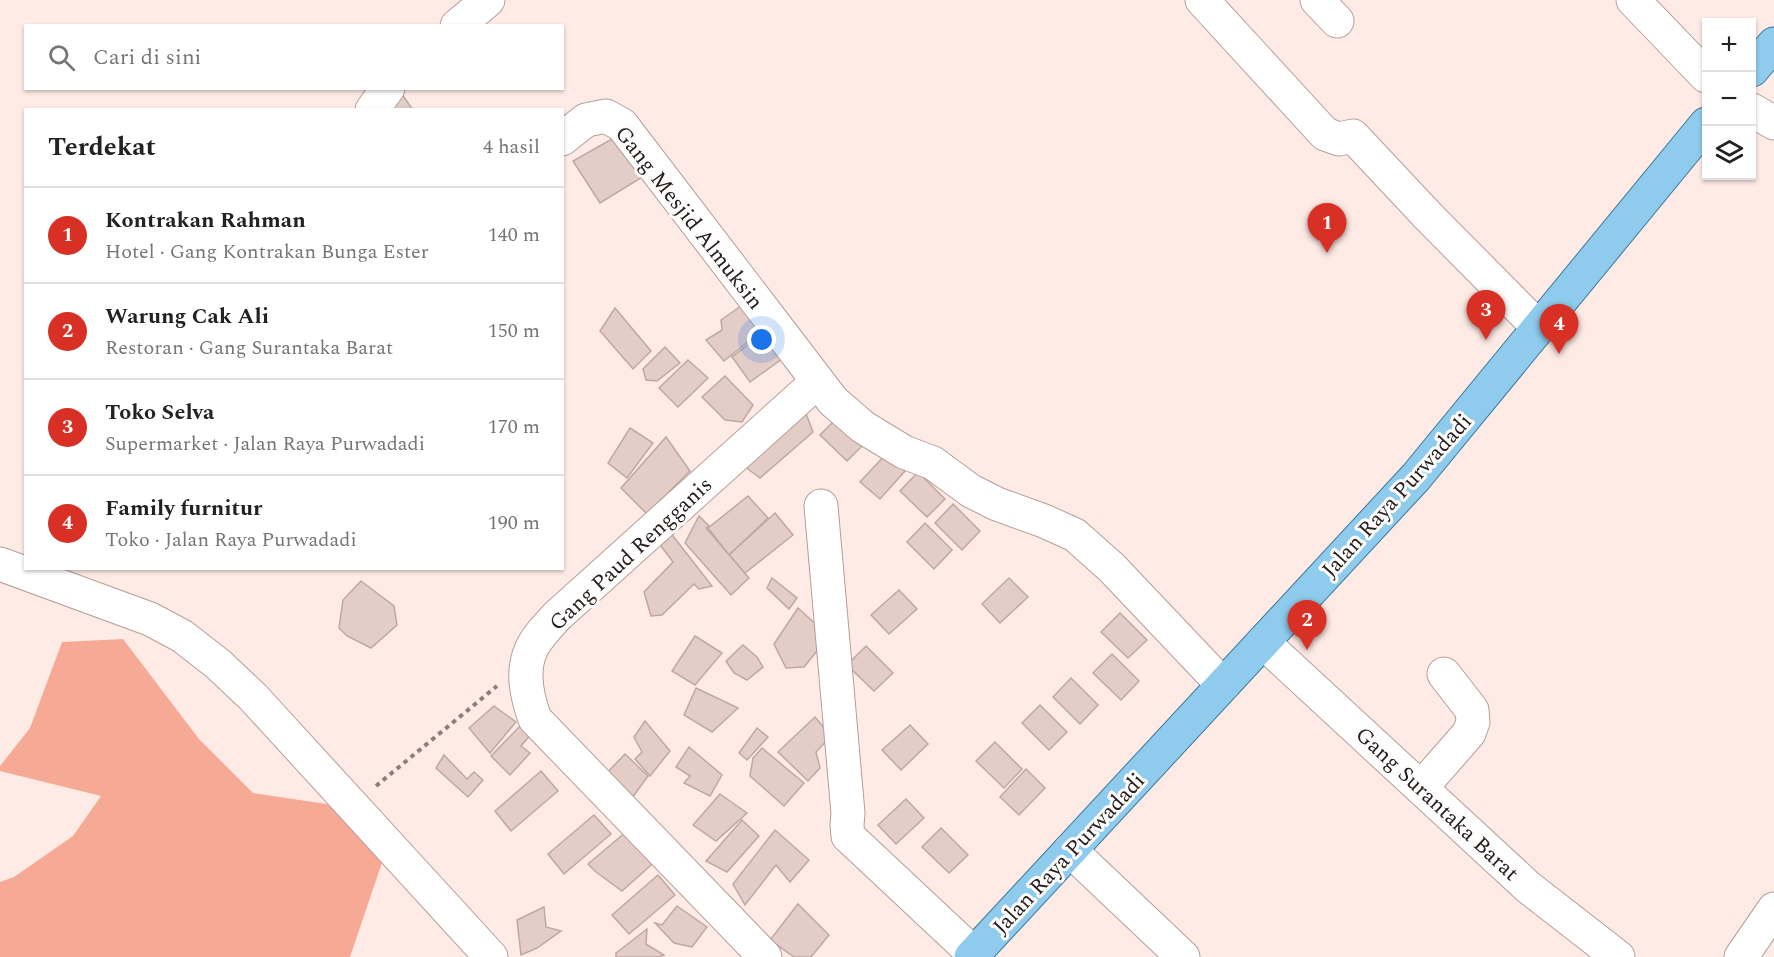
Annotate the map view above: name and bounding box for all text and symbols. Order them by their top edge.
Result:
map controls [1702,18,1756,180]
button: + [1702,18,1756,72]
search box [24,24,564,90]
icon: search [45,41,78,74]
text: Cari di sini [93,41,202,74]
button: − [1702,72,1756,126]
street label: Gang Mesjid Almuksin [606,119,771,317]
button: layers [1702,126,1756,180]
text: Terdekat [48,127,156,167]
text: 4 hasil [483,132,540,162]
text: Kontrakan Rahman [105,204,306,237]
pin: 1 [1308,204,1346,253]
text: 1 [62,220,73,250]
text: 140 m [488,220,540,250]
text: Hotel · Gang Kontrakan Bunga Ester [105,237,429,267]
pin: 3 [1466,290,1506,340]
text: Warung Cak Ali [105,300,269,333]
pin: 4 [1540,304,1578,354]
text: 2 [62,316,73,346]
text: 150 m [488,316,540,346]
your location [747,325,776,354]
text: Restoran · Gang Surantaka Barat [105,333,393,363]
text: Toko Selva [105,396,214,429]
street label: Jalan Raya Purwadadi [1314,407,1480,585]
text: 3 [62,412,73,442]
text: 170 m [488,412,540,442]
text: Supermarket · Jalan Raya Purwadadi [105,429,425,459]
street label: Gang Paud Rengganis [542,469,720,639]
text: Family furnitur [105,492,262,525]
text: 4 [62,508,73,538]
text: 190 m [488,508,540,538]
text: Toko · Jalan Raya Purwadadi [105,525,357,555]
pin: 2 [1288,600,1326,650]
street label: Gang Surantaka Barat [1348,719,1527,889]
street label: Jalan Raya Purwadadi [985,766,1153,942]

